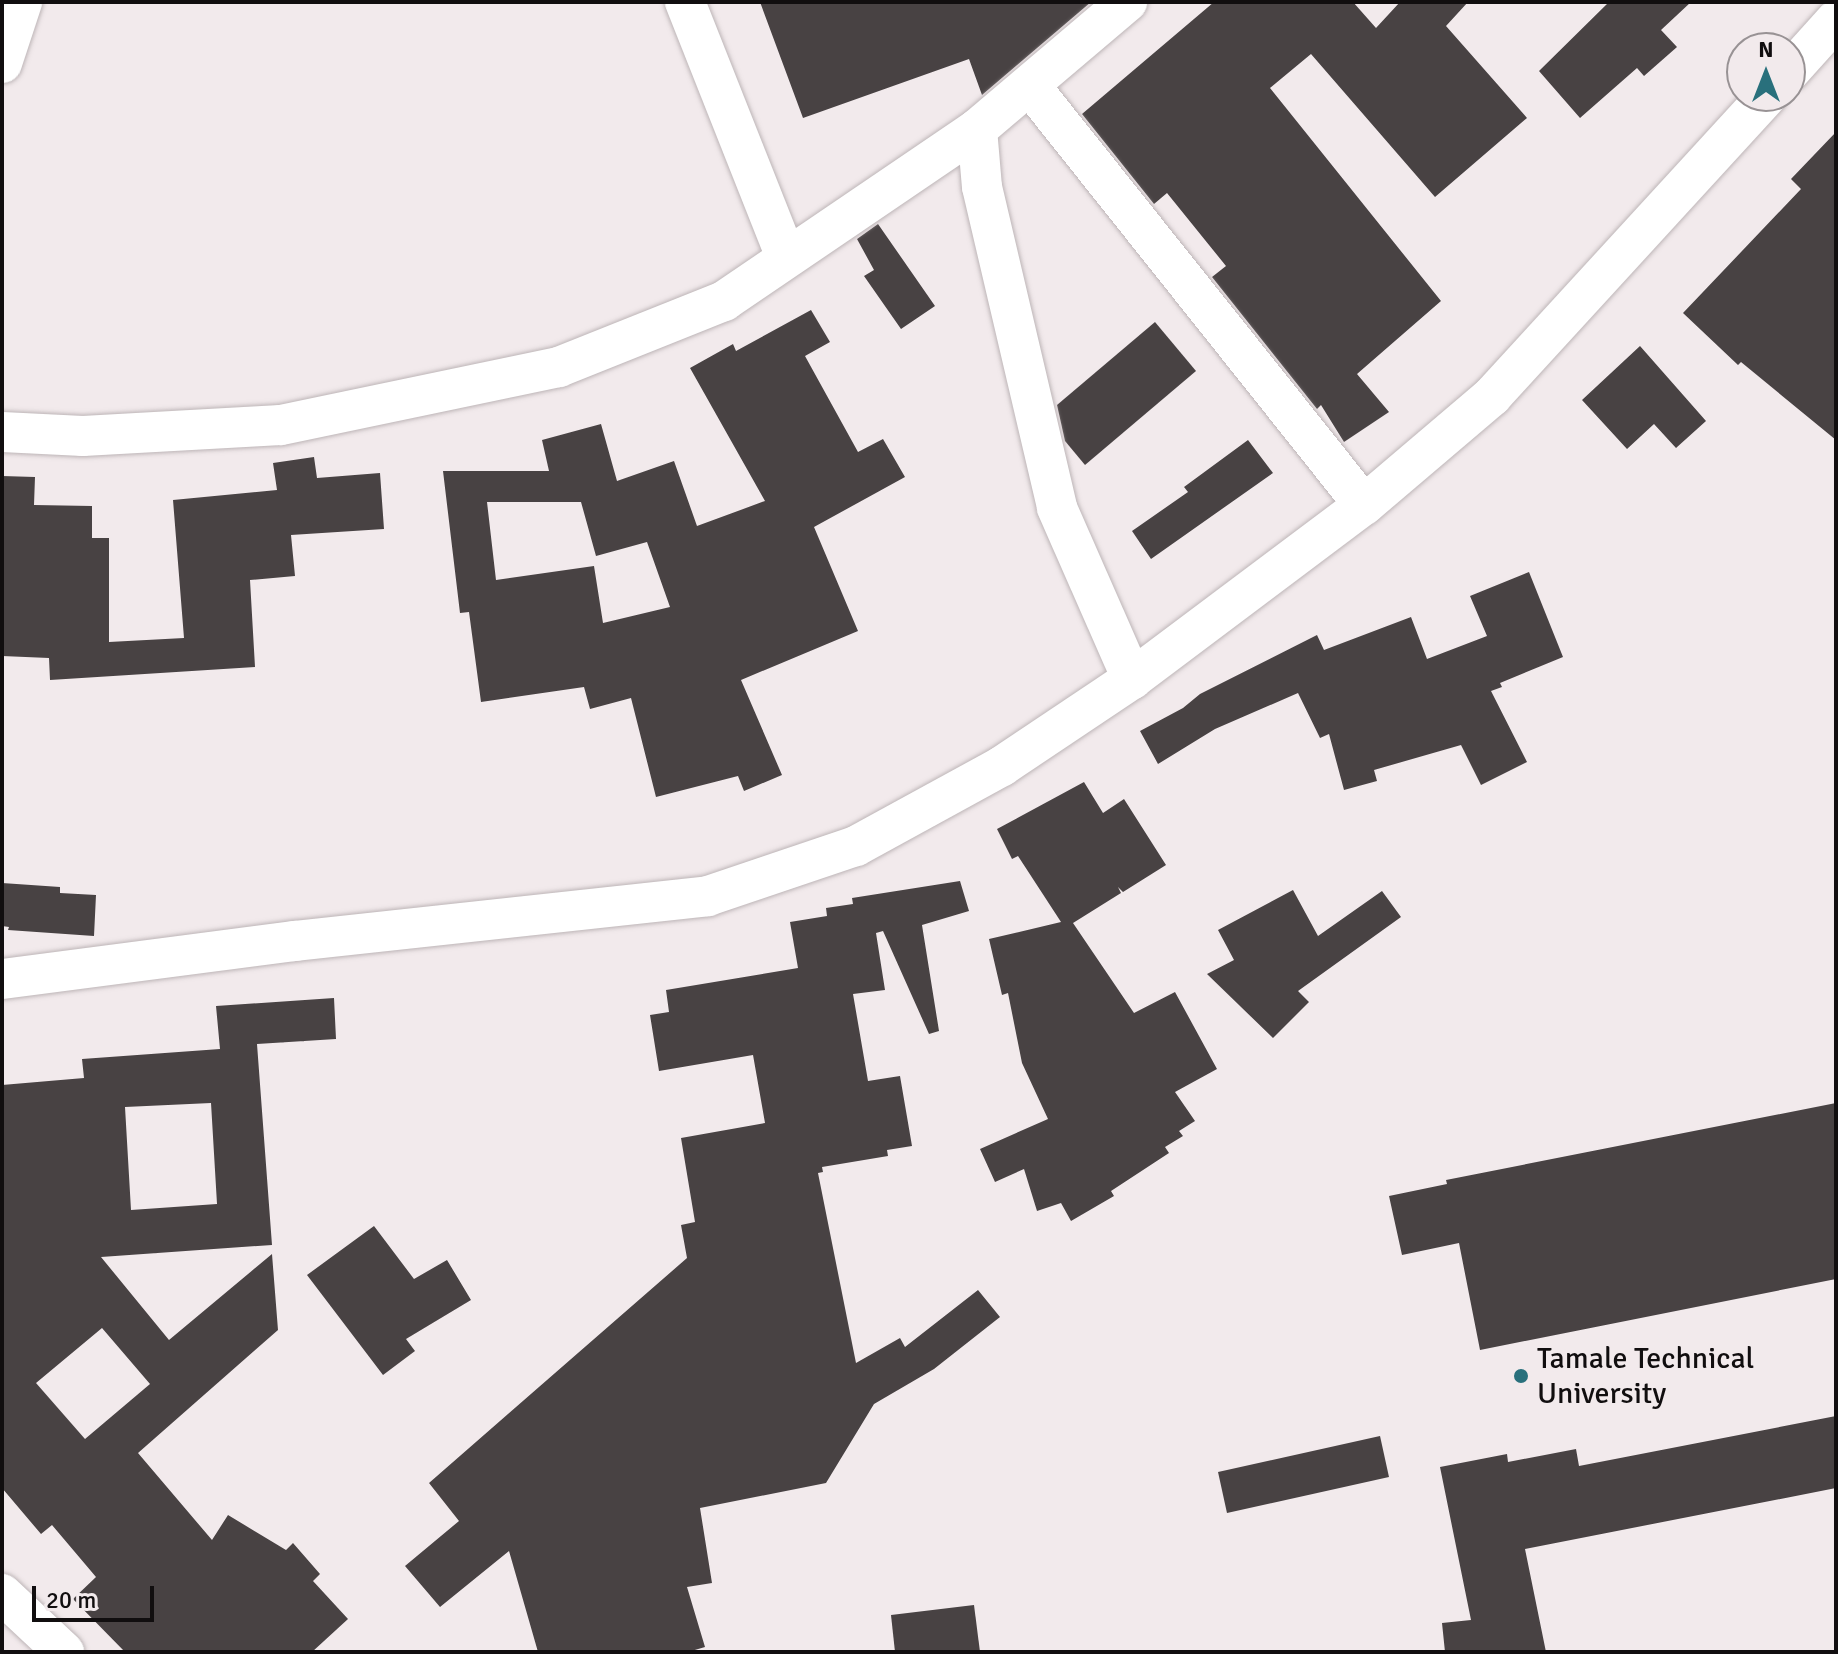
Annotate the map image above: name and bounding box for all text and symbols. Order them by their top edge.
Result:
north arrow [1726,32,1806,112]
text: N [1758,36,1774,63]
place label: Tamale Technical University [1537,1341,1754,1412]
marker: Tamale Technical University [1512,1367,1530,1385]
scale bar [36,1570,158,1620]
text: 20 m [46,1585,96,1615]

